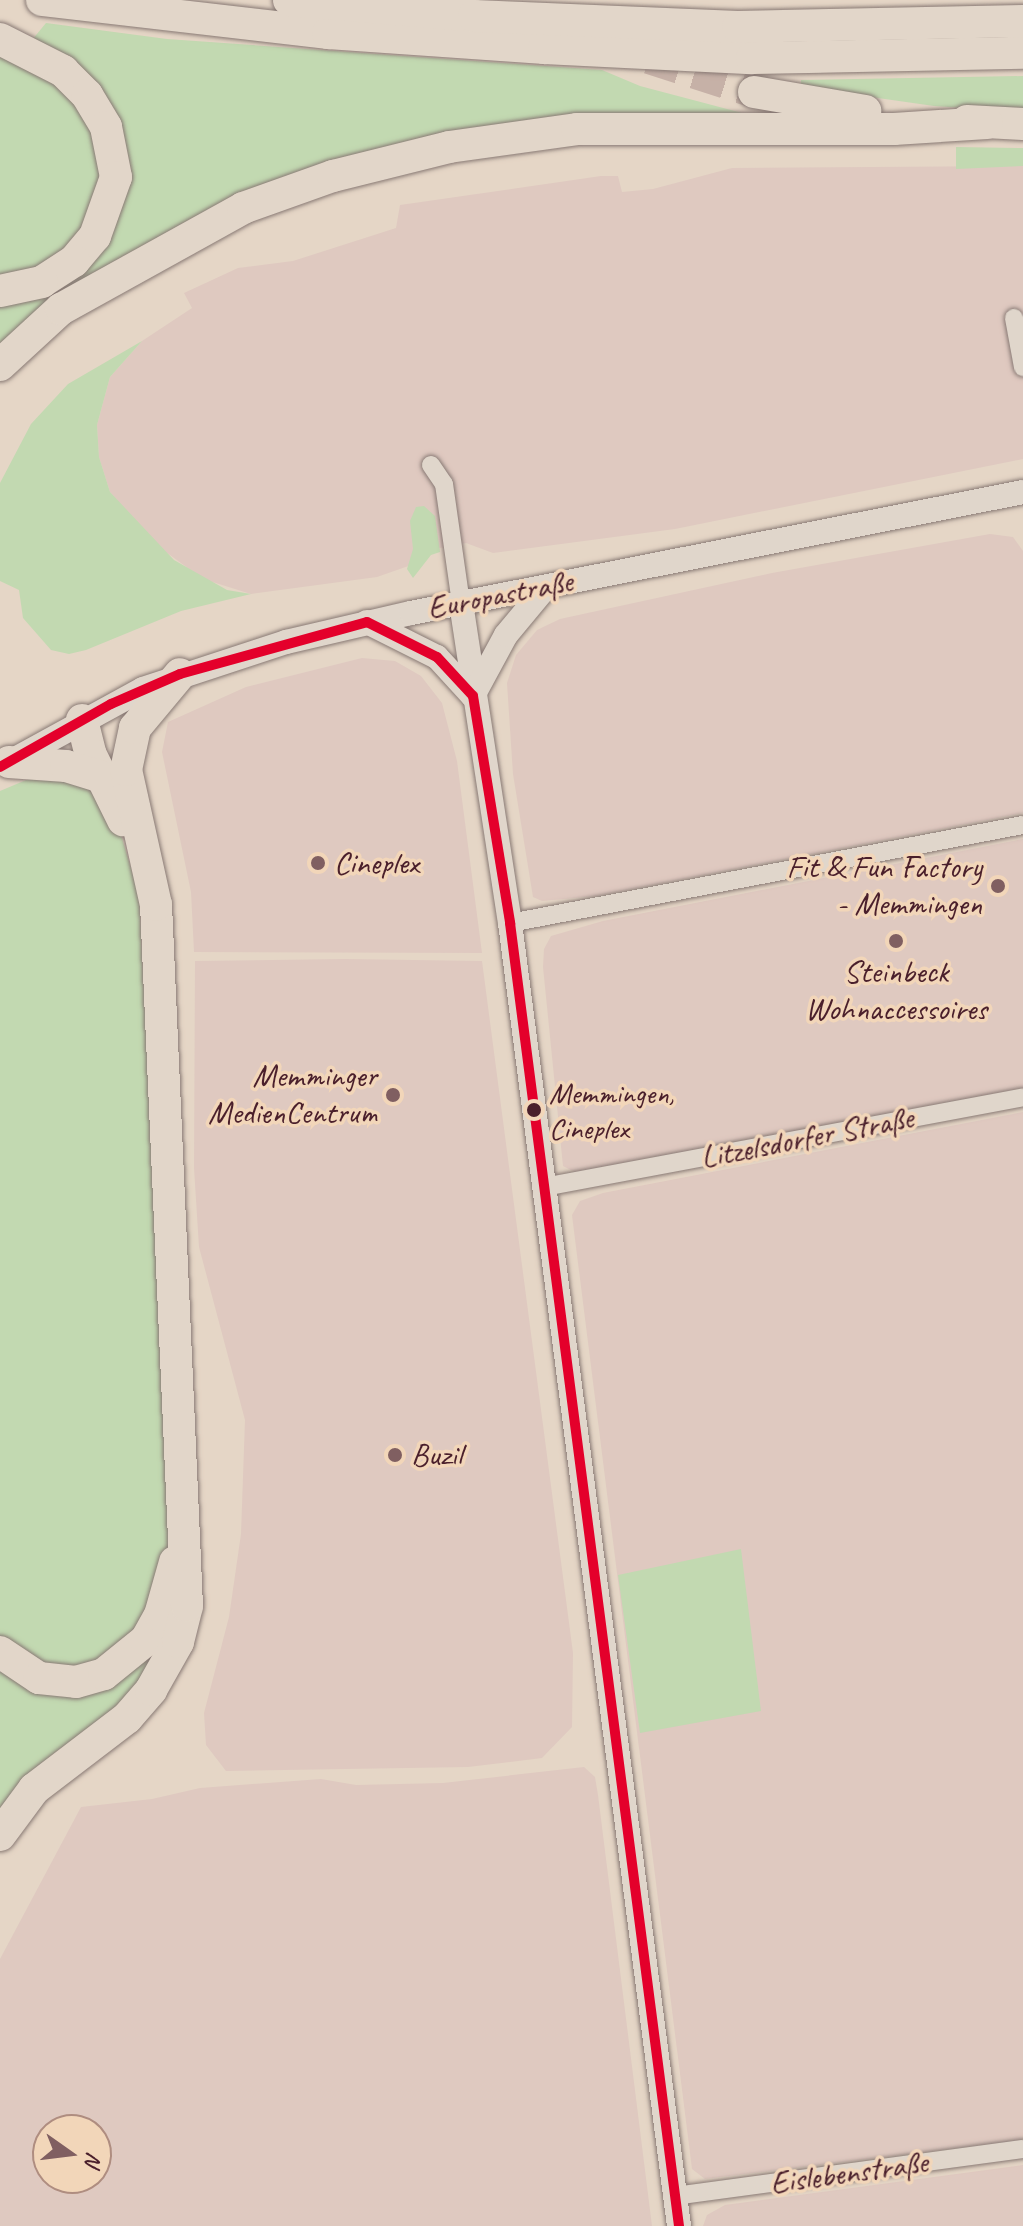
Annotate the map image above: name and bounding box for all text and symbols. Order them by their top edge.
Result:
street label: Europastraße [424,562,576,628]
place label: Cineplex [334,844,419,882]
place label: Fit & Fun Factory - Memmingen [786,849,982,924]
marker: Cineplex [309,854,327,872]
marker: Fit & Fun Factory - Memmingen [989,877,1007,895]
marker: Steinbeck Wohnaccessoires [887,932,905,950]
place label: Steinbeck Wohnaccessoires [805,954,987,1029]
place label: Memminger MedienCentrum [208,1058,377,1133]
place label: Memmingen, Cineplex [549,1075,674,1146]
marker: Memminger MedienCentrum [384,1086,402,1104]
street label: Litzelsdorfer Straße [697,1098,917,1178]
marker: Memmingen, Cineplex [526,1102,542,1118]
place label: Buzil [411,1436,462,1474]
marker: Buzil [386,1446,404,1464]
north arrow [32,2114,112,2194]
street label: Eislebenstraße [768,2143,930,2203]
text: N [78,2149,109,2169]

